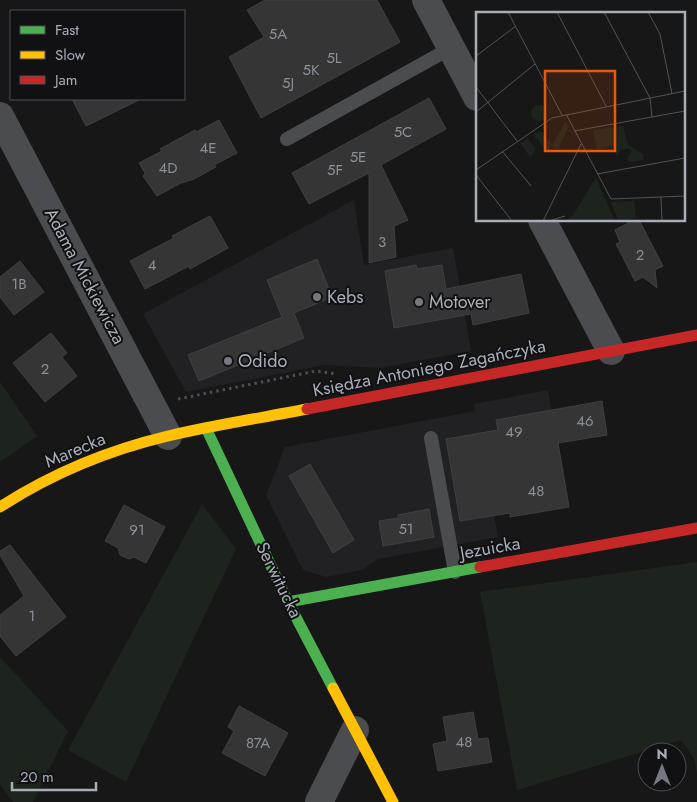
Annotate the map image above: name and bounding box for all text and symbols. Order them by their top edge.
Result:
legend [10,10,185,100]
inset map [476,12,684,221]
text: Fast [55,19,79,41]
house number: 5A [269,23,287,45]
text: Slow [55,44,86,66]
house number: 5L [326,47,342,69]
house number: 5K [303,59,320,81]
text: Jam [53,69,78,91]
house number: 5J [282,72,294,94]
house number: 5C [394,121,412,143]
house number: 4E [200,137,217,159]
house number: 5E [350,146,366,168]
house number: 4D [159,157,177,179]
house number: 5F [327,159,343,181]
street label: Adama Mickiewicza [38,203,132,349]
house number: 3 [378,231,386,253]
house number: 2 [636,244,644,266]
house number: 4 [148,254,157,276]
house number: 1B [11,273,27,295]
place label: Kebs [327,284,363,310]
place label: Motover [429,289,491,315]
marker: Kebs [311,291,323,303]
marker: Motover [413,296,425,308]
street label: Księdza Antoniego Zagańczyka [310,333,548,403]
place label: Odido [238,348,287,374]
marker: Odido [222,355,234,367]
house number: 2 [41,358,49,380]
house number: 46 [576,410,594,432]
house number: 49 [505,421,523,443]
street label: Marecka [41,426,109,474]
house number: 48 [528,480,544,502]
house number: 51 [398,518,414,540]
house number: 91 [129,519,145,541]
street label: Jezuicka [456,530,522,566]
street label: Serwitucka [249,538,309,622]
house number: 1 [29,605,35,627]
house number: 48 [456,731,472,753]
house number: 87A [246,732,270,754]
north arrow [637,742,687,792]
text: N [656,744,668,764]
scale bar [12,760,96,792]
text: 20 m [20,766,54,788]

